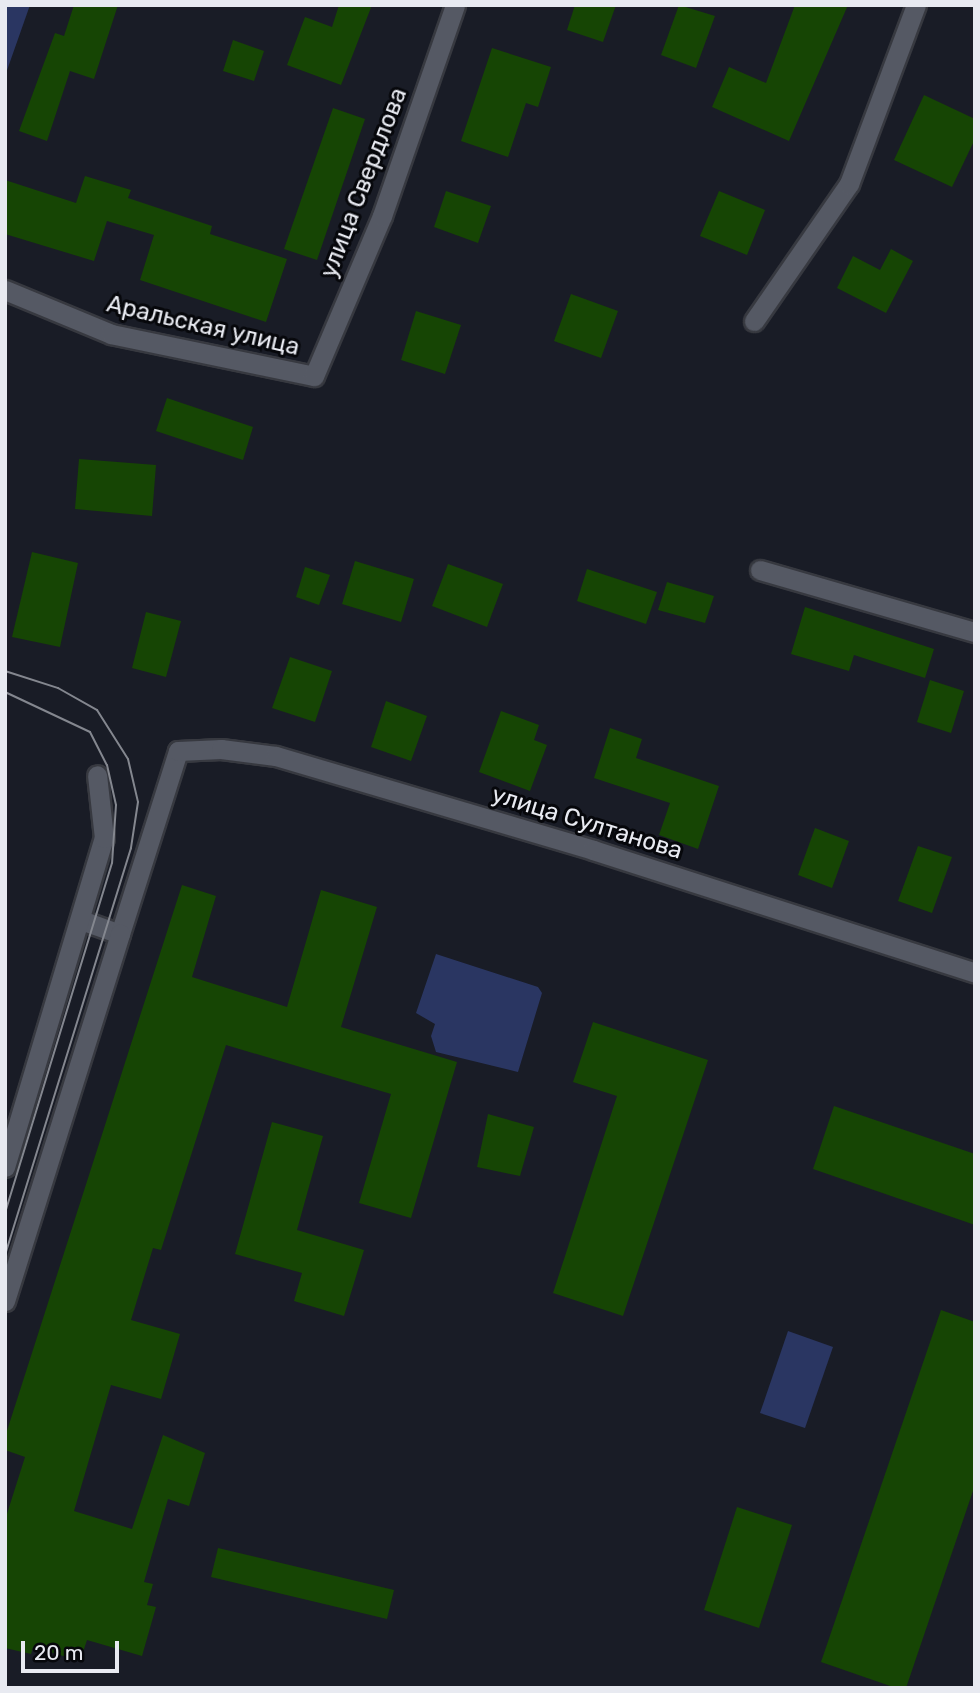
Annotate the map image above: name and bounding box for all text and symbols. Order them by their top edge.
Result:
street label: улица Свердлова [315,84,413,282]
street label: Аральская улица [104,290,302,362]
street label: улица Султанова [488,780,686,866]
scale bar [24,1626,122,1670]
text: 20 m [34,1640,83,1665]

